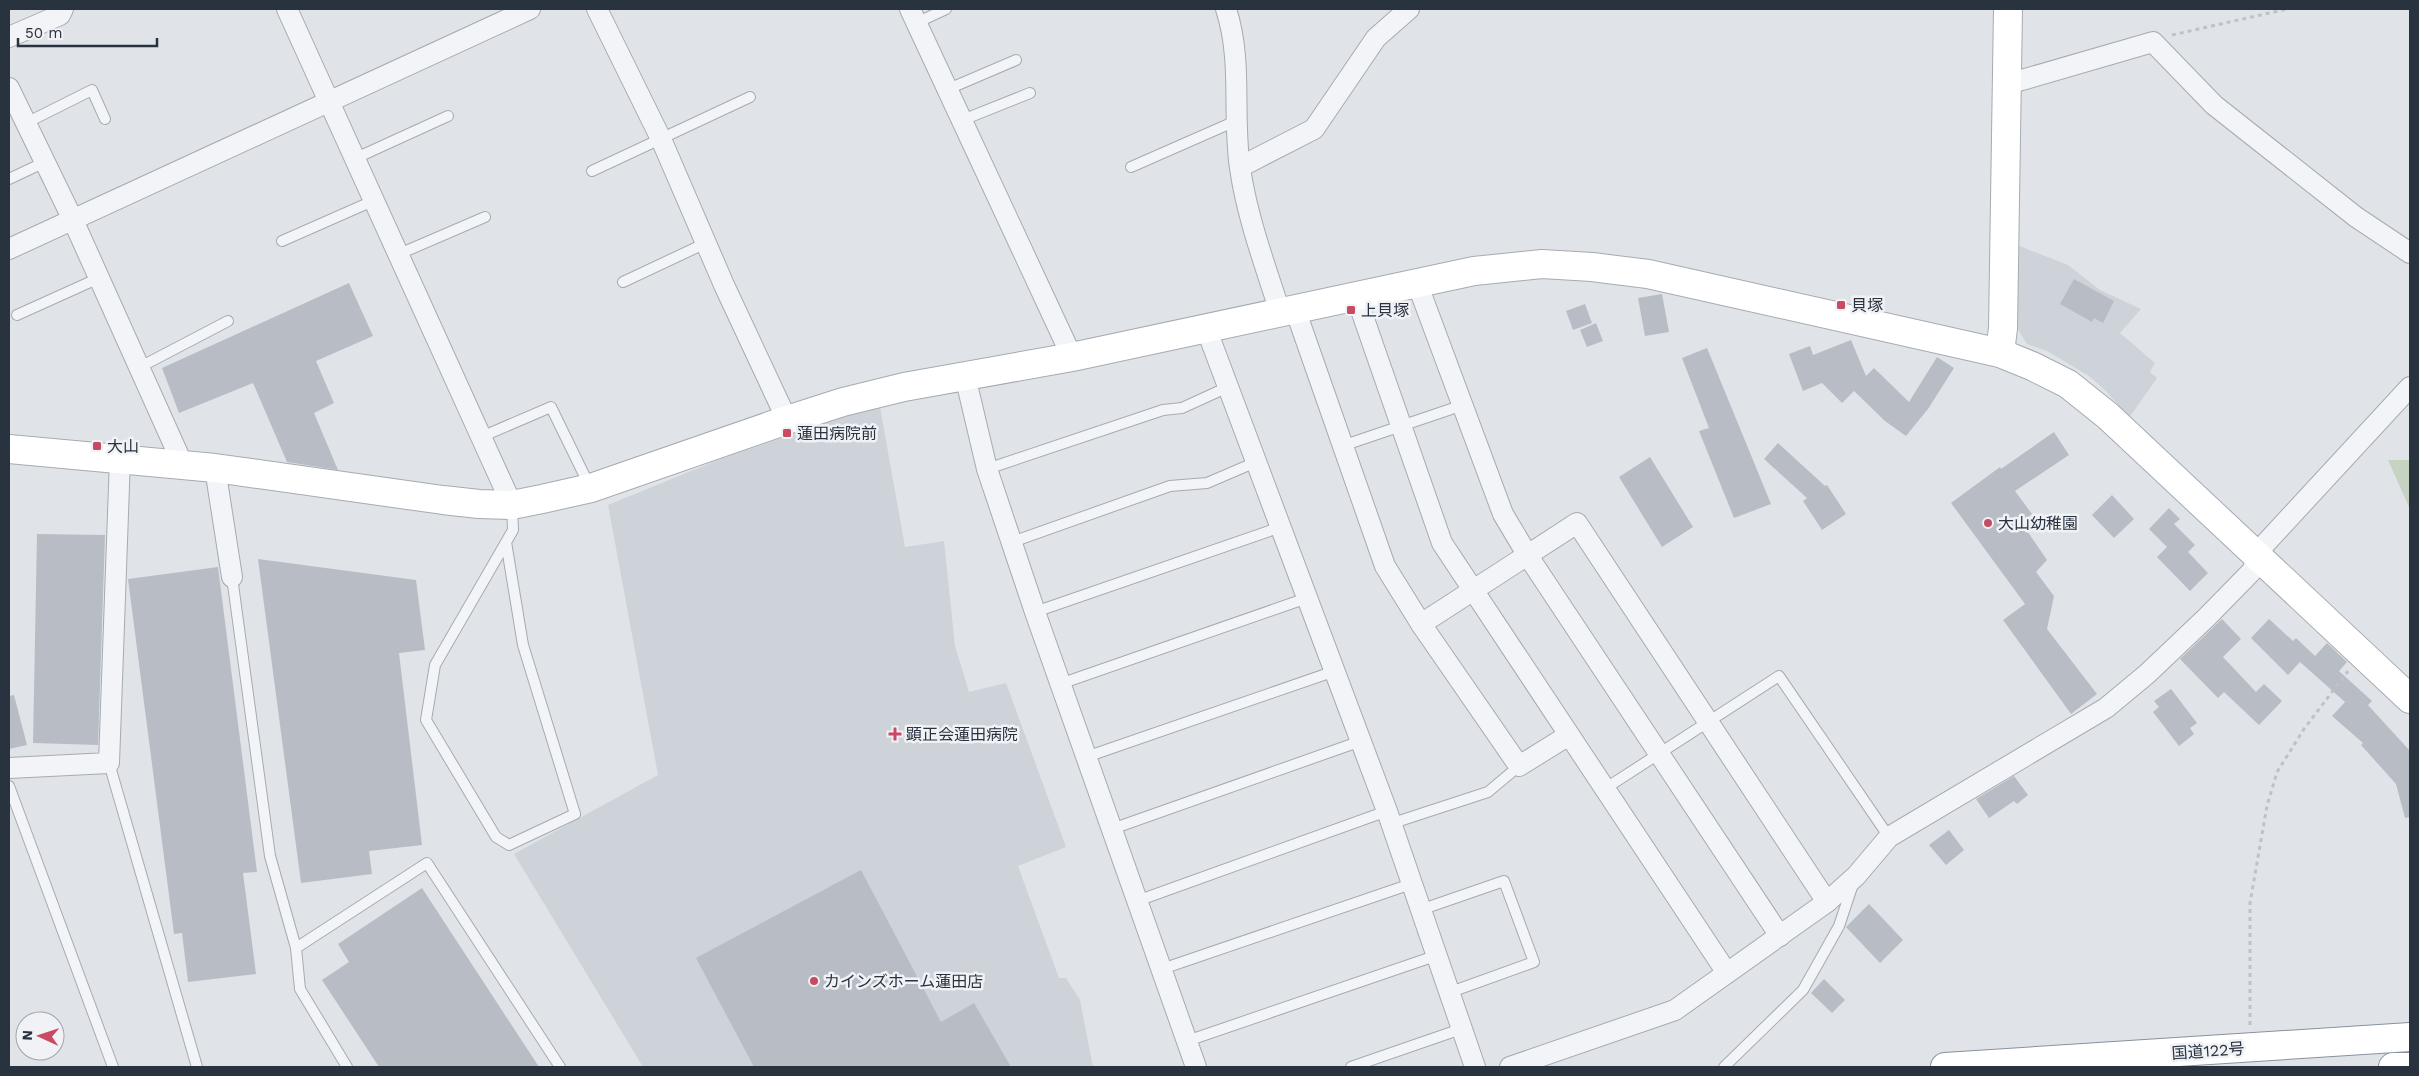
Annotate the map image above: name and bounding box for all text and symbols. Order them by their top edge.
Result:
scale bar [18,15,156,47]
text: 50 m [25,24,62,42]
place label: 貝塚 [1851,296,1883,315]
marker: 貝塚 [1835,299,1847,311]
place label: 上貝塚 [1361,301,1409,320]
marker: 上貝塚 [1345,304,1357,316]
place label: 蓮田病院前 [797,424,877,443]
marker: 蓮田病院前 [781,427,793,439]
place label: 大山 [107,437,139,456]
marker: 大山 [91,440,103,452]
place label: 大山幼稚園 [1998,514,2078,533]
marker: 大山幼稚園 [1982,517,1994,529]
place label: 顕正会蓮田病院 [906,725,1018,744]
marker: 顕正会蓮田病院 [888,727,902,741]
place label: カインズホーム蓮田店 [824,972,983,991]
marker: カインズホーム蓮田店 [808,975,820,987]
north arrow [15,1011,65,1061]
text: N [19,1030,35,1041]
street label: 国道122号 [2171,1039,2245,1063]

